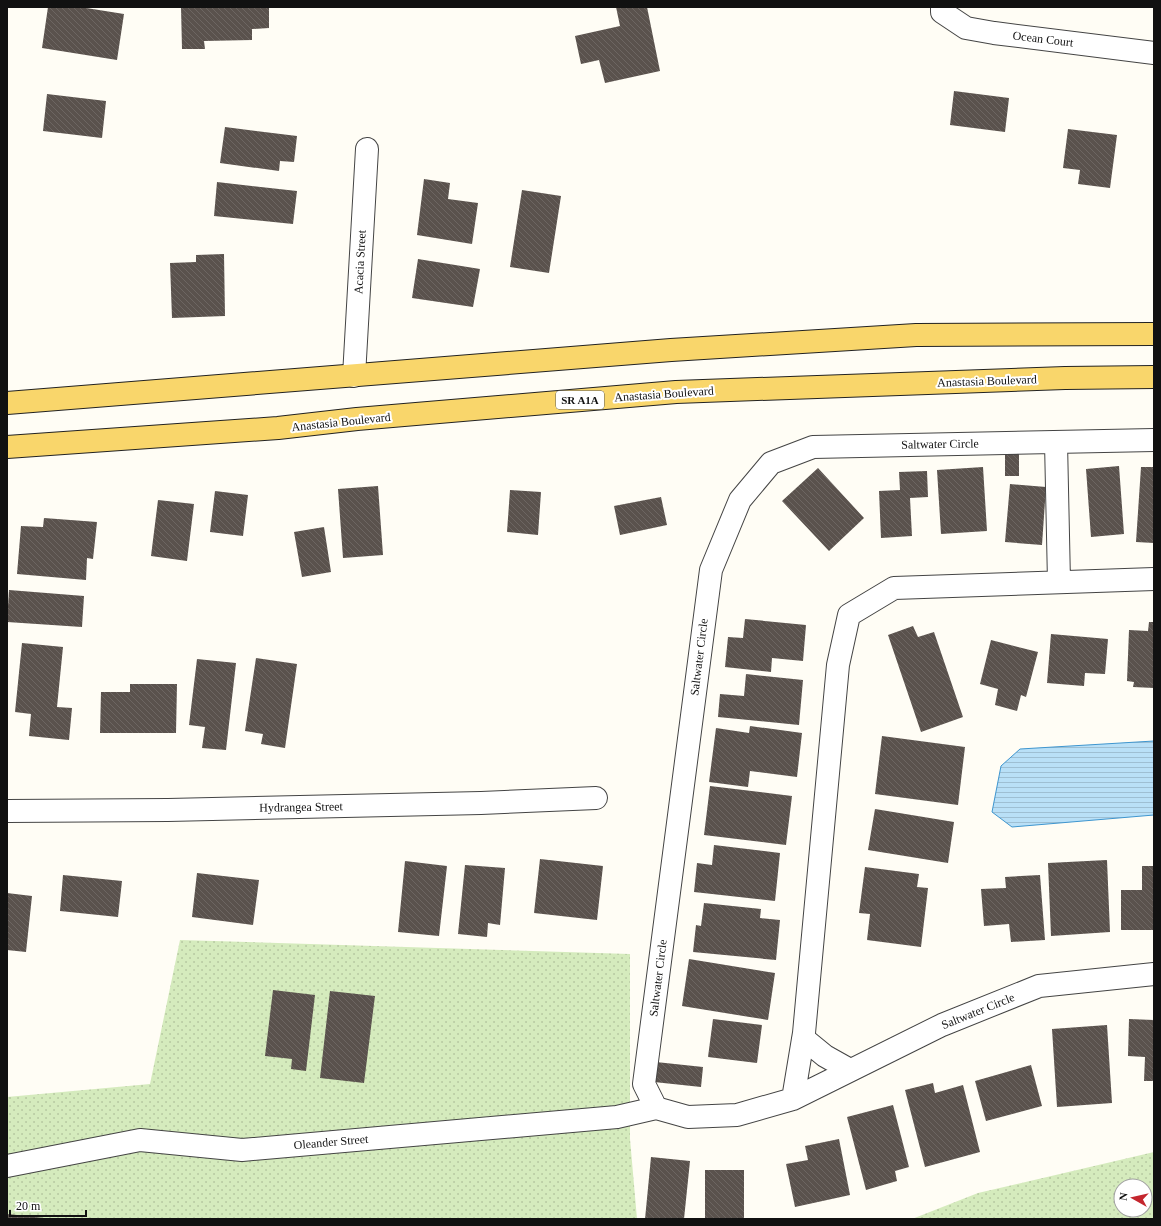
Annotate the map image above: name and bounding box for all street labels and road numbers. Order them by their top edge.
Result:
street label: Ocean Court [1012,28,1075,50]
street label: Acacia Street [351,229,369,294]
street label: Anastasia Boulevard [937,372,1037,390]
street label: Anastasia Boulevard [614,384,714,404]
road number: SR A1A [556,391,604,409]
street label: Anastasia Boulevard [291,410,391,434]
street label: Saltwater Circle [901,436,979,452]
street label: Saltwater Circle [687,618,711,696]
street label: Hydrangea Street [259,799,344,815]
street label: Saltwater Circle [646,939,670,1017]
street label: Saltwater Circle [939,990,1017,1032]
street label: Oleander Street [293,1132,370,1152]

